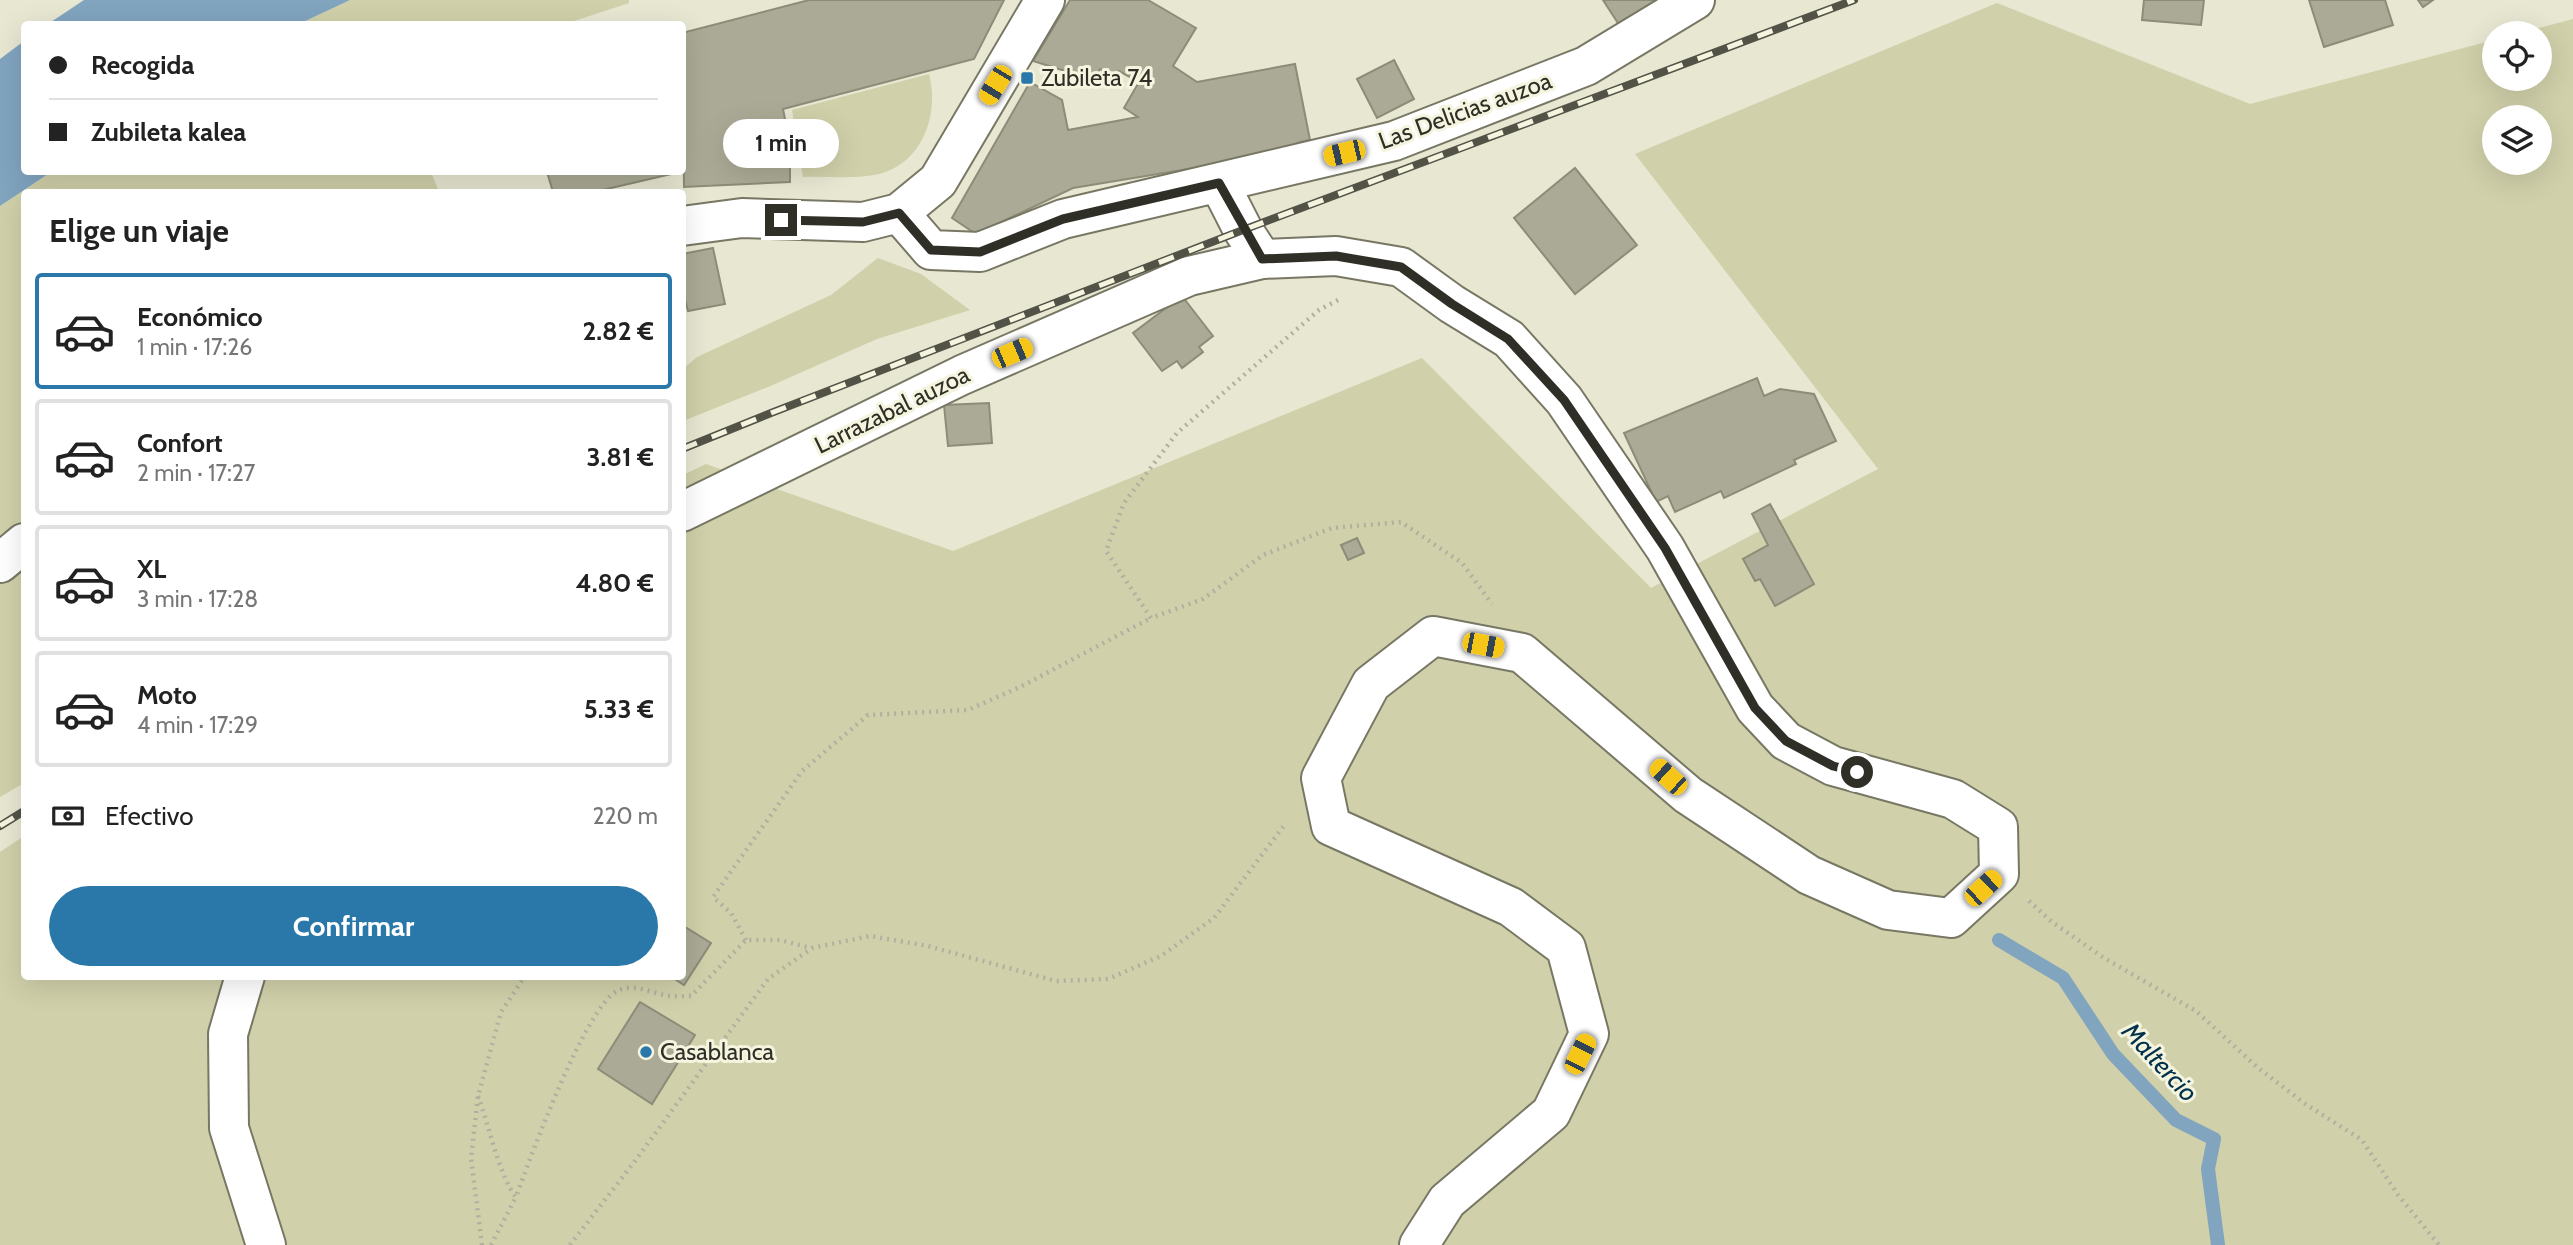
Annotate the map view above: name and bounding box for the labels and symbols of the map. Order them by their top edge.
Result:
car [976,62,1015,108]
place label: Zubileta 74 [1041,63,1152,92]
street label: Las Delicias auzoa [1374,66,1556,155]
marker: Zubileta 74 [1019,70,1035,86]
callout: 1 min [723,118,839,168]
car [1322,138,1367,168]
route end [765,204,797,236]
car [989,335,1036,371]
street label: Larrazabal auzoa [810,359,974,460]
car [1461,631,1506,659]
car [1646,755,1691,799]
route start [1841,756,1873,788]
car [1961,866,2006,910]
water label: Maltercio [2115,1015,2205,1108]
car [1562,1031,1599,1077]
place label: Casablanca [660,1037,775,1066]
marker: Casablanca [638,1044,654,1060]

